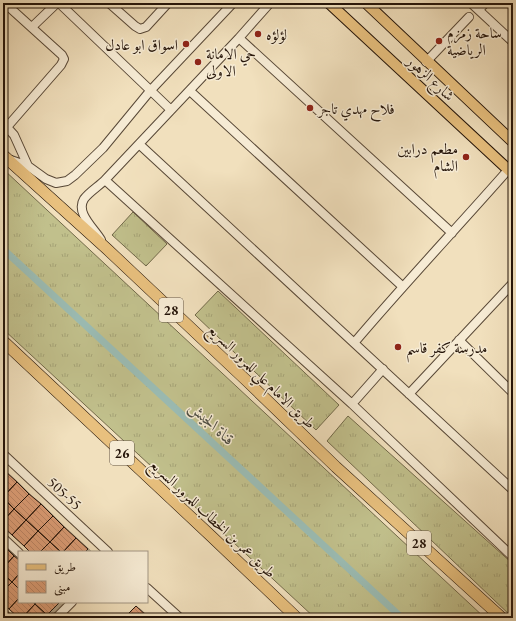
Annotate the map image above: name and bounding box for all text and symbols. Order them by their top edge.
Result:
place label: ساحة زمزم الرياضية [447,23,502,59]
place label: لؤلؤه [266,25,287,44]
marker: لؤلؤه [253,29,263,39]
place label: اسواق ابو عادل [105,35,178,54]
marker: ساحة زمزم الرياضية [434,36,444,46]
marker: اسواق ابو عادل [181,39,191,49]
place label: حي الامانة الاولى [206,44,256,80]
street label: شارع الزهور [399,50,459,108]
marker: حي الامانة الاولى [193,57,203,67]
place label: فلاح مهدي تاجر [316,99,395,122]
marker: فلاح مهدي تاجر [305,103,315,113]
place label: مطعم درابين الشام [397,139,458,179]
marker: مطعم درابين الشام [461,152,471,162]
road number: 28 [159,298,183,322]
street label: طريق الامام علي للمرور السريع [201,320,320,436]
place label: مدرسة كفر قاسم [406,338,487,363]
marker: مدرسة كفر قاسم [393,342,403,352]
water label: قناة الجيش [184,396,240,451]
road number: 26 [110,441,134,465]
street label: طريق عمر بن الخطاب للمرور السريع [142,454,280,585]
street label: 505-55 [44,472,86,514]
road number: 28 [407,531,431,555]
legend [18,551,148,603]
text: طريق [54,559,76,575]
text: مبنى [54,579,70,596]

